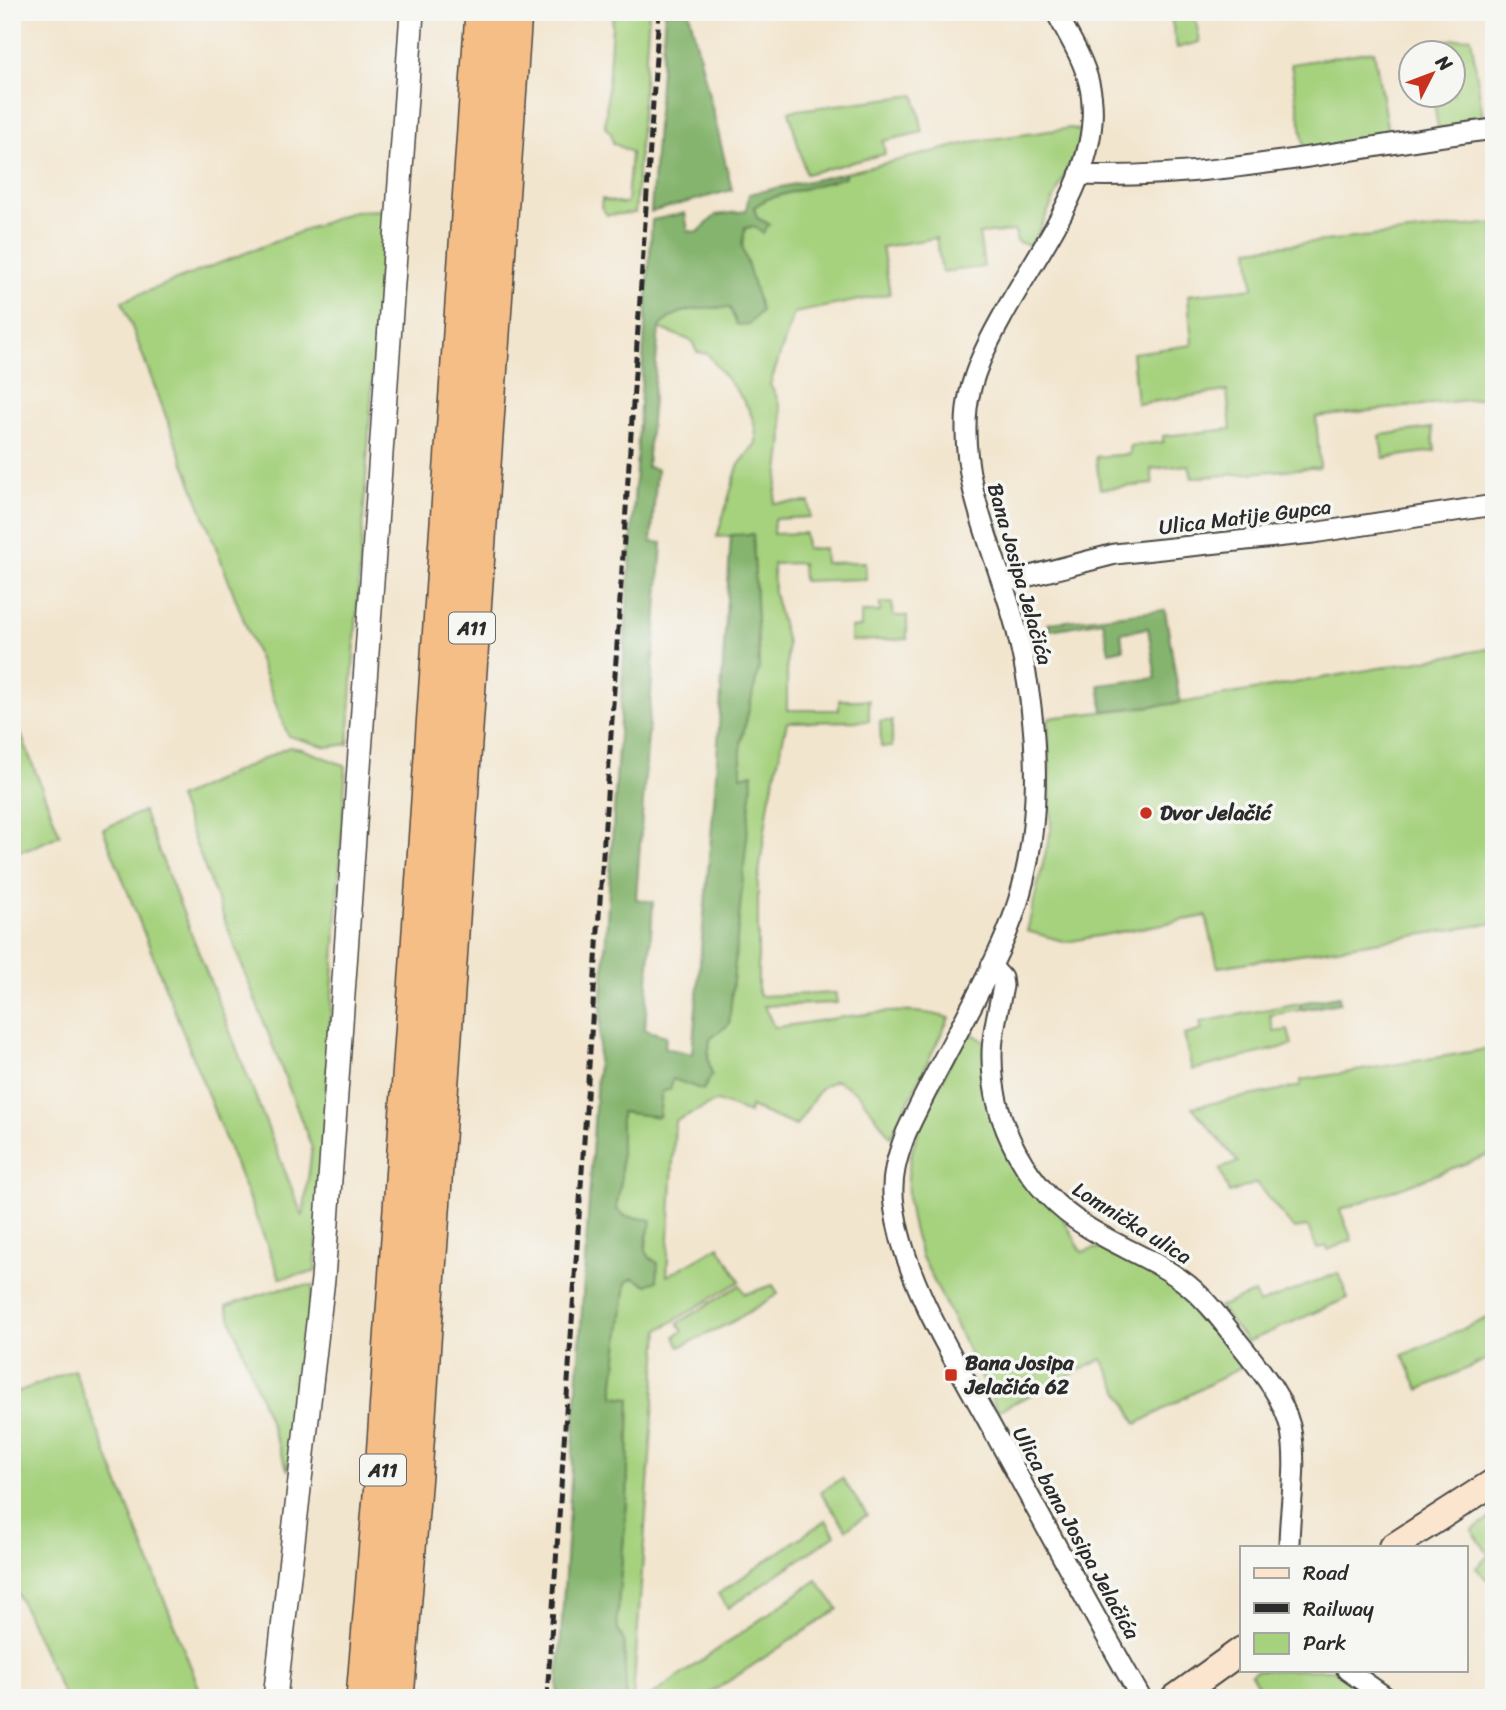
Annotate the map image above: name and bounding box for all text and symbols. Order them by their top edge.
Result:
north arrow [1398,38,1468,108]
text: N [1427,46,1461,80]
street label: Bana Josipa Jelačića [976,479,1064,670]
street label: Ulica Matije Gupca [1157,488,1334,546]
road number: A11 [449,612,495,643]
place label: Dvor Jelačić [1160,794,1274,832]
marker: Dvor Jelačić [1138,805,1154,821]
street label: Lomnička ulica [1065,1171,1200,1275]
place label: Bana Josipa Jelačića 62 [964,1344,1075,1406]
marker: Bana Josipa Jelačića 62 [943,1367,959,1383]
street label: Ulica bana Josipa Jelačića [1002,1419,1151,1647]
road number: A11 [360,1454,406,1486]
legend [1240,1546,1468,1672]
text: Road [1303,1554,1350,1592]
text: Railway [1303,1590,1374,1628]
text: Park [1303,1624,1346,1662]

